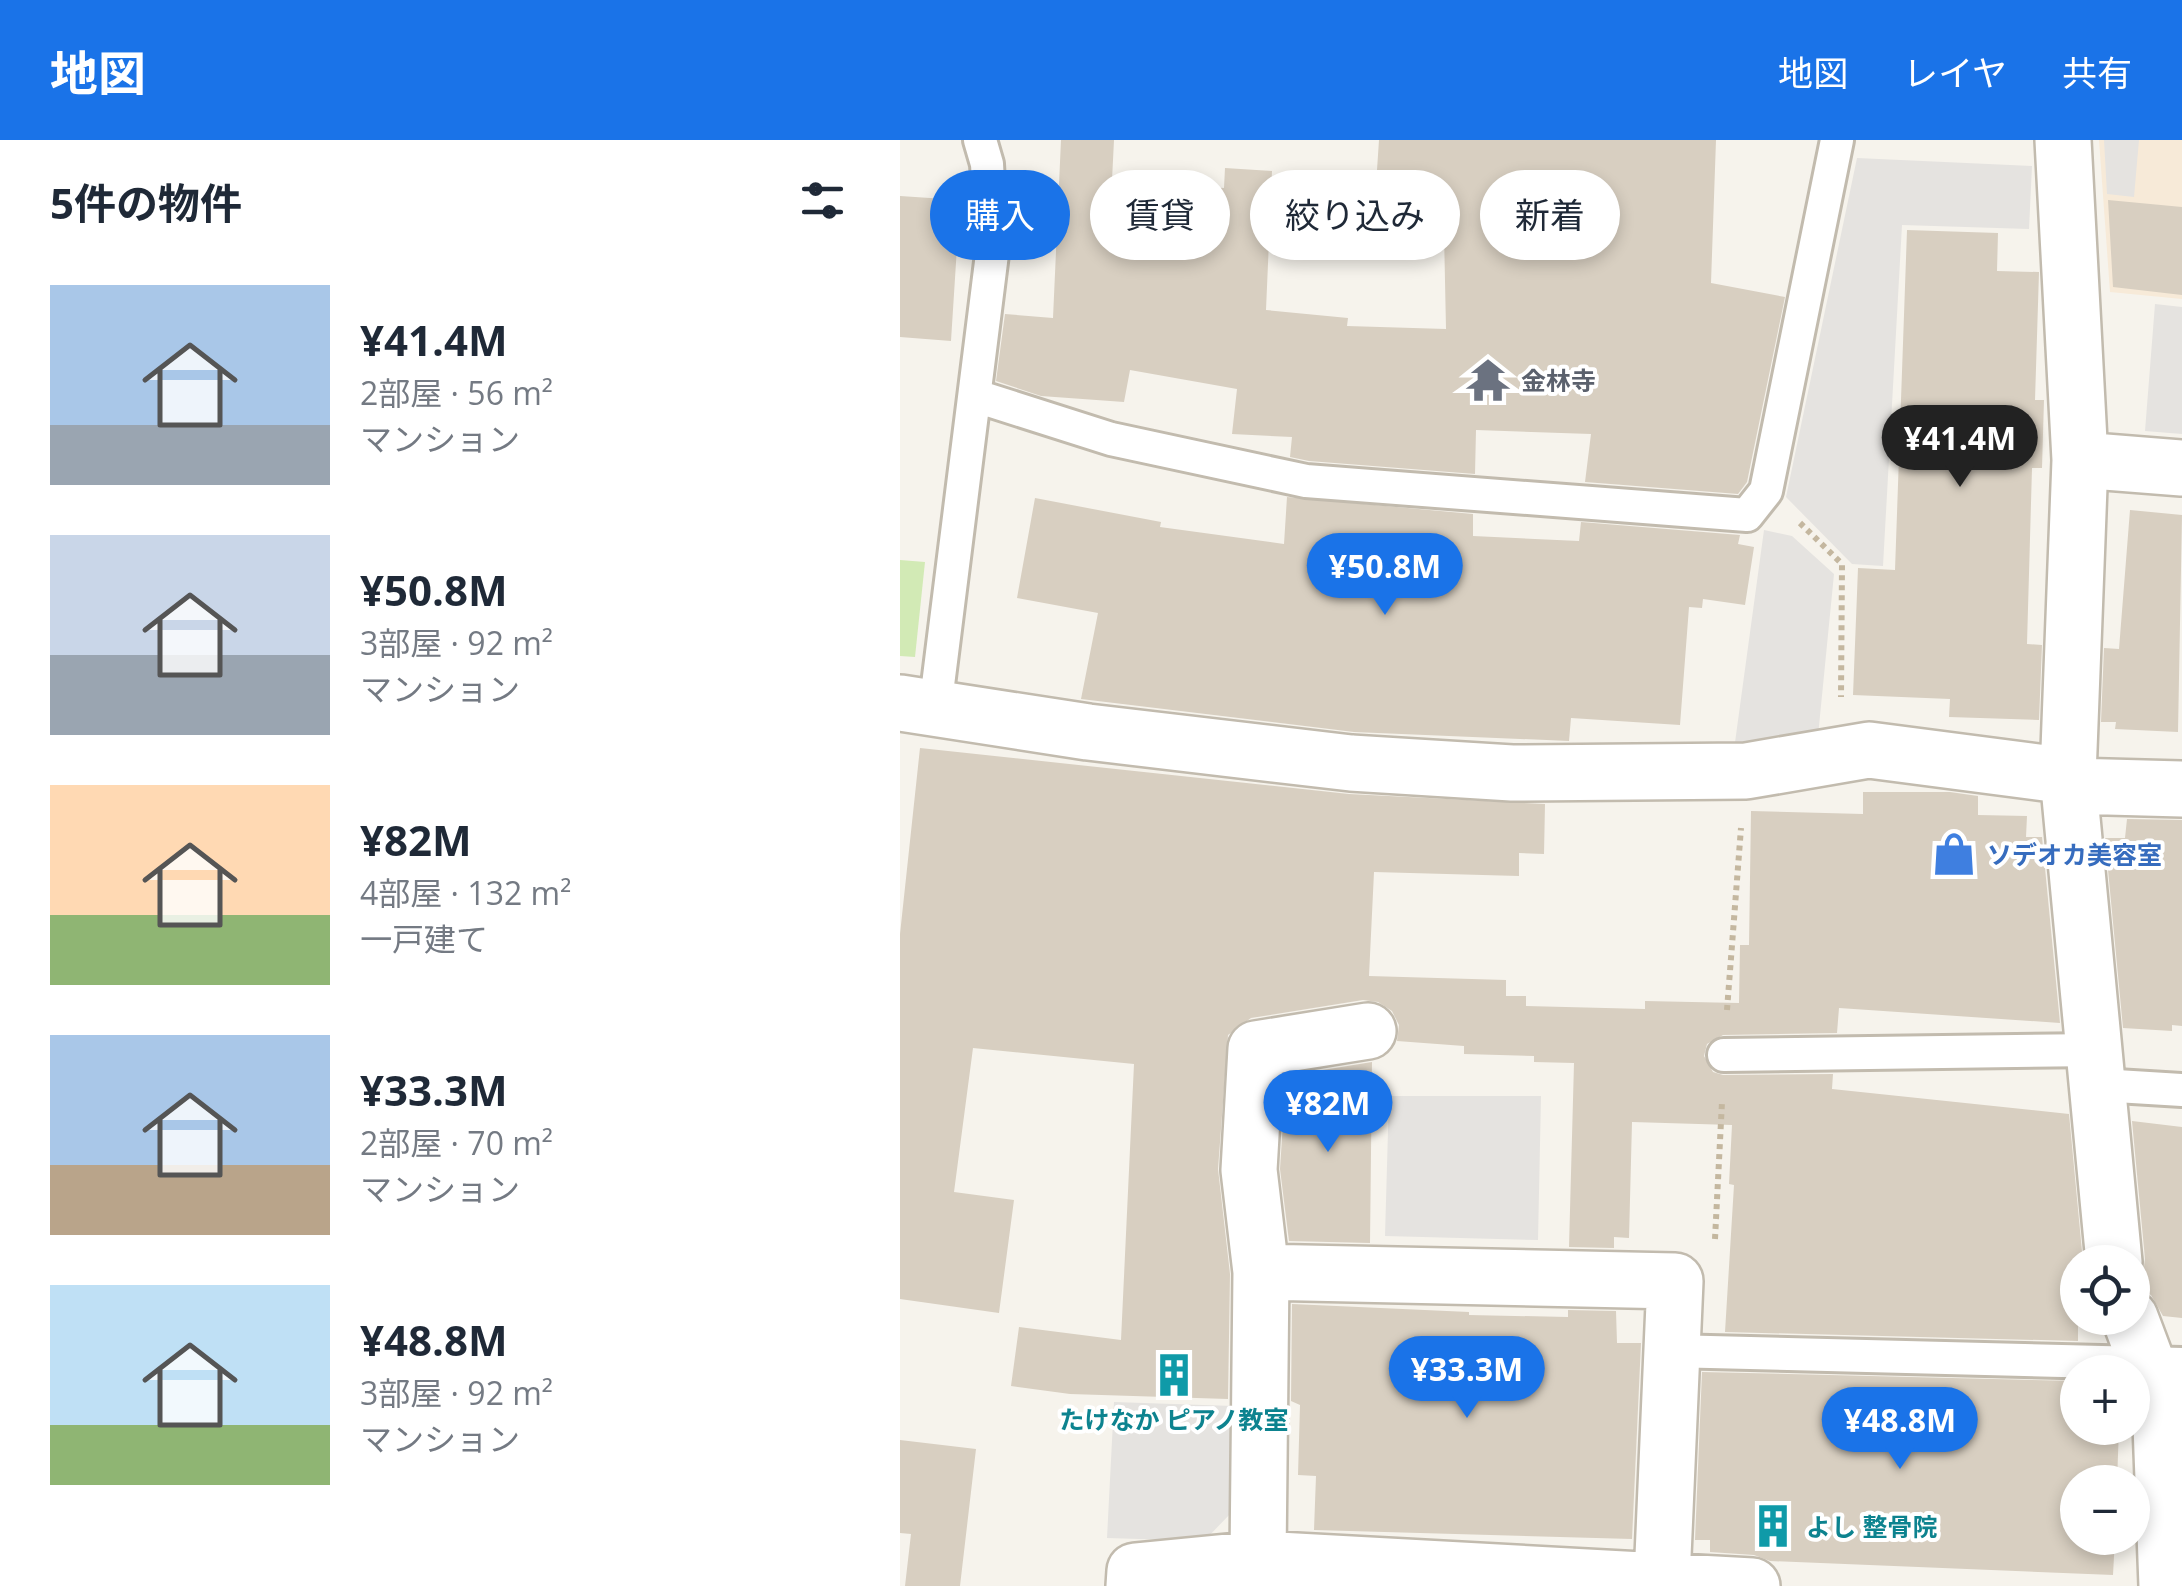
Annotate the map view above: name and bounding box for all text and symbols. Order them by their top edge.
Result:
text: 地図 [50,40,146,105]
text: 地図 [1778,49,1848,96]
text: レイヤ [1903,49,2007,96]
text: 共有 [2062,49,2132,96]
chip: 購入 [930,170,1070,260]
chip: 賃貸 [1090,170,1230,260]
chip: 絞り込み [1250,170,1460,260]
chip: 新着 [1480,170,1620,260]
icon: filters [795,173,850,228]
text: 5件の物件 [50,174,242,231]
text: ¥41.4M [360,311,508,368]
icon: home [130,325,250,445]
temple icon: 金林寺 [1464,356,1512,404]
place label: 金林寺 [1521,363,1596,397]
text: 2部屋 · 56 m² [360,371,553,414]
pin: ¥41.4M [1879,405,2041,490]
text: ¥41.4M [1904,416,2016,459]
text: マンション [360,417,520,460]
pin: ¥50.8M [1304,533,1466,618]
text: ¥50.8M [1329,544,1441,587]
text: ¥50.8M [360,561,508,618]
icon: home [130,575,250,695]
text: 3部屋 · 92 m² [360,621,553,664]
text: マンション [360,667,520,710]
text: ¥82M [360,811,472,868]
icon: home [130,825,250,945]
shop icon: ソデオカ美容室 [1930,830,1978,878]
place label: ソデオカ美容室 [1987,837,2162,871]
text: 4部屋 · 132 m² [360,871,571,914]
text: 一戸建て [360,917,488,960]
text: ¥33.3M [360,1061,508,1118]
pin: ¥82M [1269,1070,1387,1155]
icon: home [130,1075,250,1195]
text: ¥82M [1285,1081,1371,1124]
text: 2部屋 · 70 m² [360,1121,553,1164]
text: マンション [360,1167,520,1210]
map controls [2060,1245,2150,1555]
button: locate [2060,1245,2150,1335]
text: ¥48.8M [360,1311,508,1368]
icon: home [130,1325,250,1445]
pin: ¥33.3M [1386,1336,1548,1421]
text: ¥33.3M [1411,1347,1523,1390]
building icon: たけなか ピアノ教室 [1150,1351,1198,1399]
button: + [2060,1355,2150,1445]
text: 3部屋 · 92 m² [360,1371,553,1414]
pin: ¥48.8M [1819,1387,1981,1472]
text: ¥48.8M [1844,1398,1956,1441]
place label: たけなか ピアノ教室 [1059,1402,1289,1436]
text: マンション [360,1417,520,1460]
button: − [2060,1465,2150,1555]
building icon: よし 整骨院 [1749,1502,1797,1550]
place label: よし 整骨院 [1806,1509,1938,1543]

